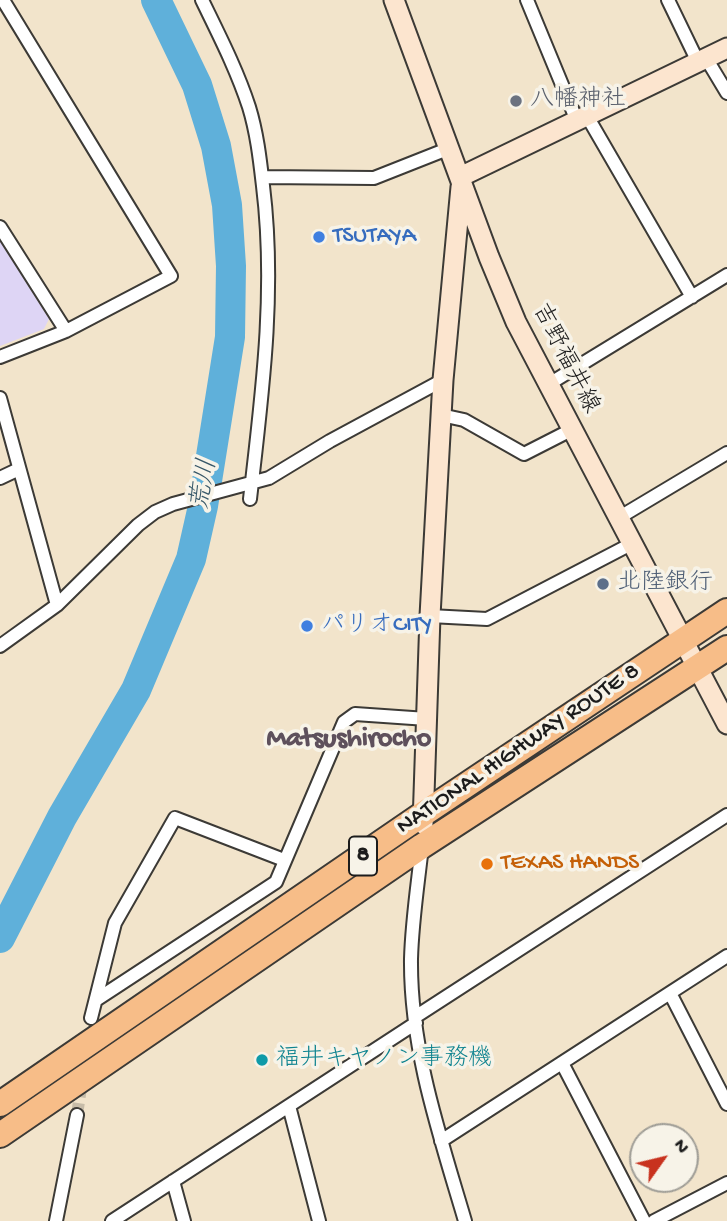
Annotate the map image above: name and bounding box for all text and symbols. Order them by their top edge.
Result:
place label: 八幡神社 [530,87,626,115]
marker: 八幡神社 [508,93,524,109]
place label: TSUTAYA [333,223,416,251]
marker: TSUTAYA [311,229,327,245]
street label: 吉野福井線 [524,299,604,419]
water label: 荒川 [186,457,226,513]
place label: 北陸銀行 [617,570,713,598]
marker: 北陸銀行 [595,576,611,592]
place label: パリオCITY [321,612,432,640]
marker: パリオCITY [299,618,315,634]
street label: NATIONAL HIGHWAY ROUTE 8 [392,658,646,842]
district label: Matsushirocho [267,724,431,758]
road number: 8 [349,836,377,876]
place label: TEXAS HANDS [501,850,639,878]
marker: TEXAS HANDS [479,856,495,872]
place label: 福井キヤノン事務機 [276,1046,492,1074]
marker: 福井キヤノン事務機 [254,1052,270,1068]
north arrow [629,1123,699,1193]
text: N [667,1136,693,1159]

